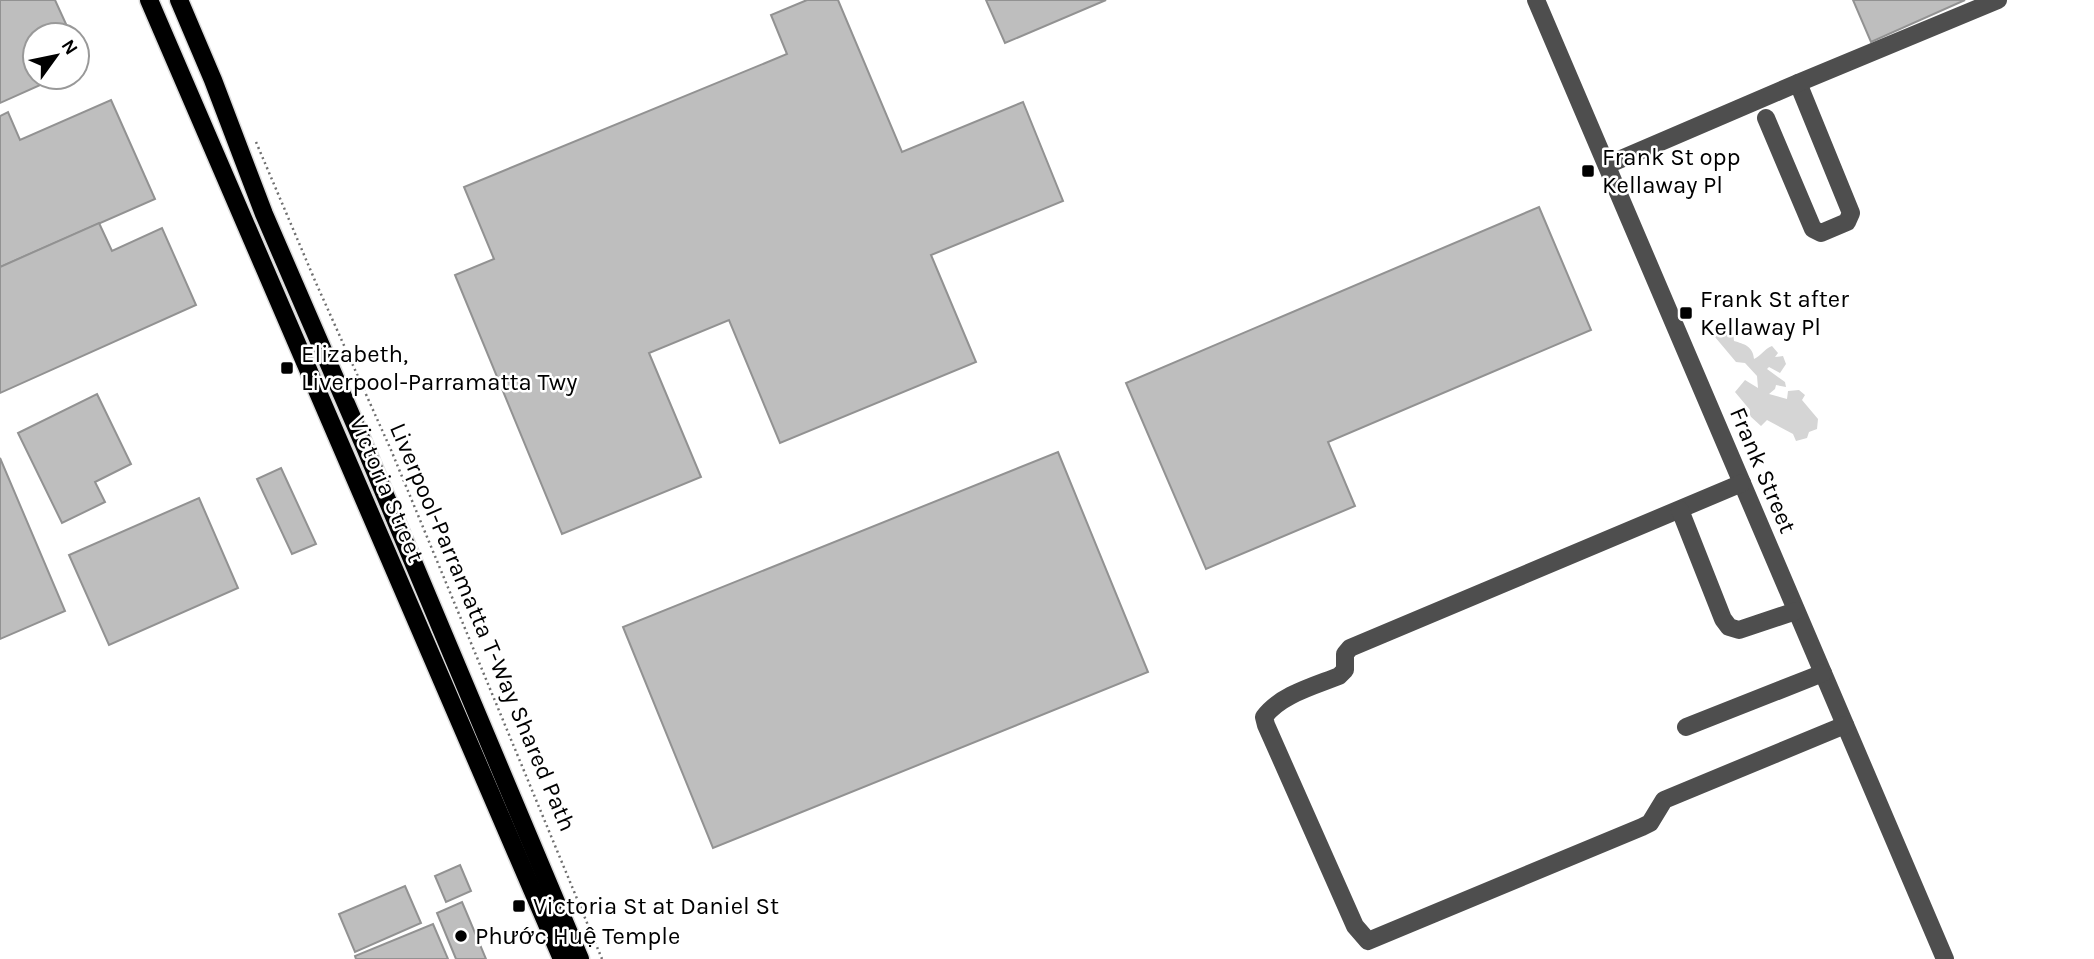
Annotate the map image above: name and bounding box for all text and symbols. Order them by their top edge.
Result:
north arrow [21,21,91,91]
text: N [56,36,82,59]
place label: Frank St opp Kellaway Pl [1602,143,1741,199]
marker: Frank St opp Kellaway Pl [1580,163,1596,179]
place label: Frank St after Kellaway Pl [1700,285,1849,341]
marker: Frank St after Kellaway Pl [1678,305,1694,321]
place label: Elizabeth, Liverpool-Parramatta Twy [301,340,577,396]
marker: Elizabeth, Liverpool-Parramatta Twy [279,360,295,376]
street label: Frank Street [1724,403,1802,537]
street label: Victoria Street [344,412,430,566]
street label: Liverpool-Parramatta T-Way Shared Path [384,419,582,835]
place label: Victoria St at Daniel St [533,892,779,920]
marker: Victoria St at Daniel St [511,898,527,914]
place label: Phước Huệ Temple [475,922,680,950]
marker: Phước Huệ Temple [453,928,469,944]

